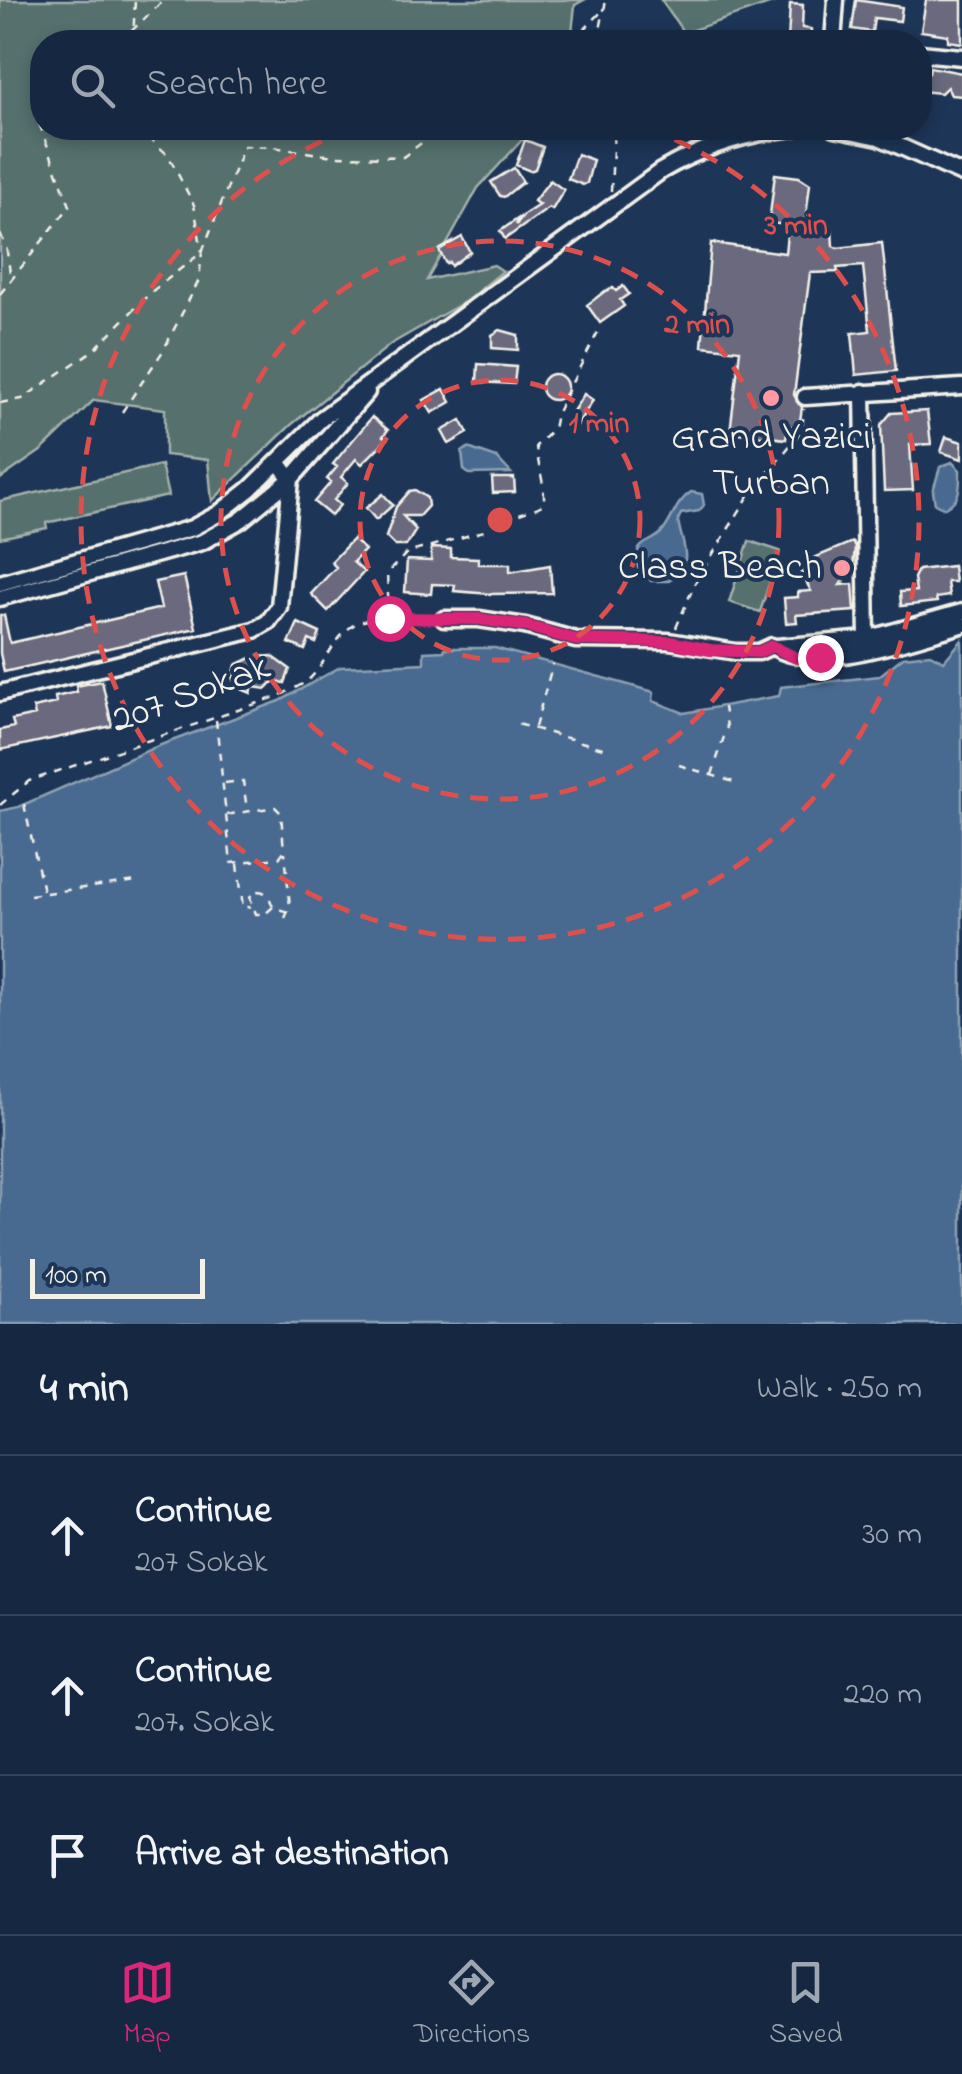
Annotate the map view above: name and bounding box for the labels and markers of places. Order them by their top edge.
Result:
marker: Grand Yazici Turban [760,387,782,409]
place label: Grand Yazici Turban [671,409,871,514]
centre of rings [482,502,518,538]
place label: Class Beach [618,539,822,598]
marker: Class Beach [831,557,853,579]

